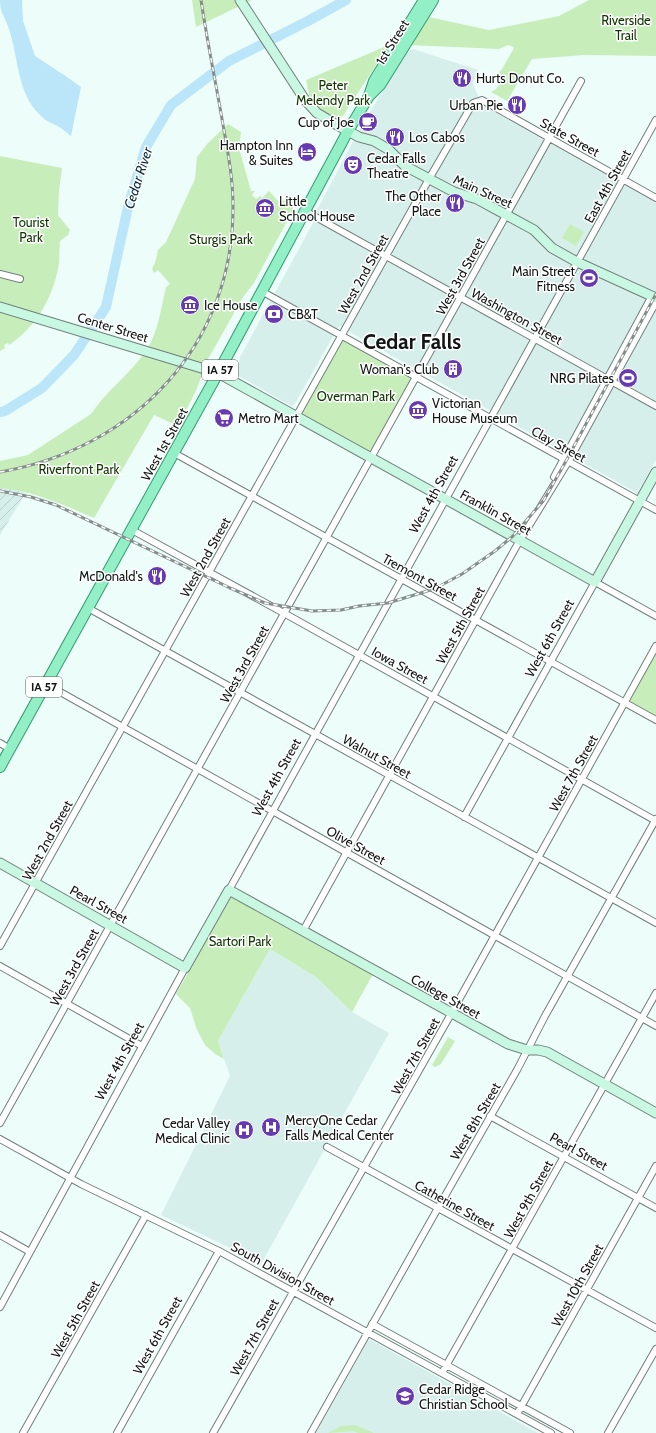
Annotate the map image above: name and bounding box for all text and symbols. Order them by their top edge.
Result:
park label: Riverside Trail [601,12,651,43]
street label: 1st Street [372,16,412,68]
restaurant icon: Hurts Donut Co. [451,67,473,89]
place label: Hurts Donut Co. [476,70,565,86]
park label: Peter Melendy Park [296,77,370,108]
restaurant icon: Urban Pie [506,94,528,116]
place label: Urban Pie [449,97,503,113]
cafe icon: Cup of Joe [357,111,379,133]
place label: Cup of Joe [298,114,354,130]
street label: State Street [538,114,603,160]
restaurant icon: Los Cabos [384,126,406,148]
place label: Los Cabos [409,129,465,145]
place label: Hampton Inn & Suites [220,137,294,168]
hotel icon: Hampton Inn & Suites [296,141,318,163]
water label: Cedar River [120,144,157,211]
street label: East 4th Street [580,146,634,225]
place label: Cedar Falls Theatre [367,150,426,181]
theatre icon: Cedar Falls Theatre [342,154,364,176]
street label: Main Street [451,171,516,211]
place label: The Other Place [385,188,442,219]
restaurant icon: The Other Place [444,192,466,214]
place label: Little School House [279,193,355,224]
museum icon: Little School House [254,197,276,219]
park label: Tourist Park [13,214,50,245]
park label: Sturgis Park [189,231,253,247]
street label: West 2nd Street [334,231,392,317]
street label: West 3rd Street [432,234,488,317]
place label: Main Street Fitness [512,263,576,294]
sports icon: Main Street Fitness [578,267,600,289]
street label: Washington Street [469,284,566,348]
museum icon: Ice House [179,294,201,316]
place label: Ice House [204,297,258,313]
bank icon: CB&T [263,303,285,325]
place label: CB&T [288,306,318,322]
street label: Center Street [76,309,151,346]
district label: Cedar Falls [363,329,461,354]
building icon: Woman's Club [442,358,464,380]
road number: IA 57 [202,360,238,380]
place label: Woman's Club [360,361,439,377]
sports icon: NRG Pilates [617,367,639,389]
place label: NRG Pilates [550,370,615,386]
park label: Overman Park [317,388,395,404]
place label: Victorian House Museum [432,395,517,426]
museum icon: Victorian House Museum [407,399,429,421]
street label: West 1st Street [137,404,191,484]
supermarket icon: Metro Mart [213,407,235,429]
place label: Metro Mart [238,410,299,426]
street label: Clay Street [529,422,590,466]
street label: West 4th Street [405,452,461,536]
park label: Riverfront Park [39,461,120,477]
street label: Franklin Street [458,486,535,538]
street label: West 2nd Street [176,514,234,600]
street label: Tremont Street [380,550,461,604]
restaurant icon: McDonald's [146,565,168,587]
place label: McDonald's [79,568,144,584]
street label: West 5th Street [432,583,488,666]
street label: West 6th Street [521,596,577,680]
street label: West 3rd Street [216,622,272,705]
street label: Iowa Street [369,643,432,687]
road number: IA 57 [26,677,62,697]
street label: Walnut Street [340,731,415,782]
street label: West 7th Street [545,731,601,814]
street label: West 4th Street [248,735,304,819]
street label: West 2nd Street [18,797,76,883]
street label: Olive Street [324,822,389,868]
street label: Pearl Street [67,882,131,927]
street label: West 3rd Street [46,925,102,1008]
park label: Sartori Park [209,933,271,949]
street label: College Street [408,970,484,1022]
street label: West 7th Street [387,1014,443,1097]
street label: West 4th Street [91,1019,147,1103]
street label: West 8th Street [446,1079,504,1163]
place label: MercyOne Cedar Falls Medical Center [285,1112,395,1143]
place label: Cedar Valley Medical Clinic [155,1115,230,1146]
hospital icon: MercyOne Cedar Falls Medical Center [260,1116,282,1138]
hospital icon: Cedar Valley Medical Clinic [233,1119,255,1141]
street label: Pearl Street [547,1129,611,1174]
street label: West 9th Street [500,1157,556,1241]
street label: Catherine Street [412,1176,498,1234]
street label: South Division Street [228,1238,338,1308]
street label: West 10th Street [548,1240,607,1329]
street label: West 5th Street [47,1277,103,1360]
street label: West 6th Street [129,1293,185,1377]
street label: West 7th Street [226,1295,282,1378]
place label: Cedar Ridge Christian School [419,1381,508,1412]
school or university icon: Cedar Ridge Christian School [394,1385,416,1407]

